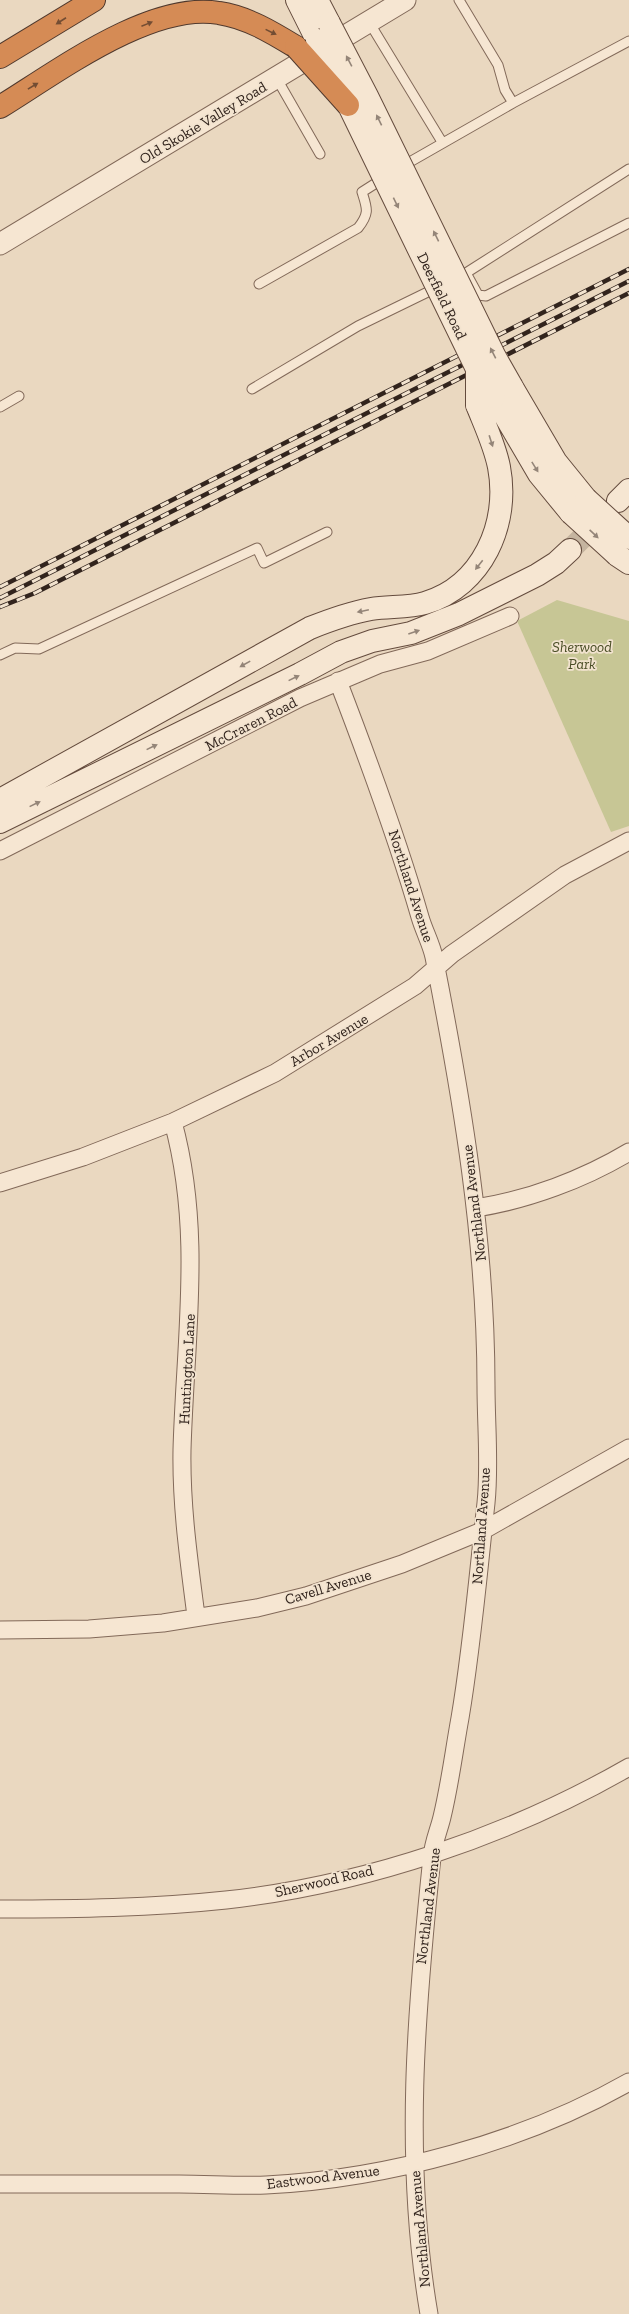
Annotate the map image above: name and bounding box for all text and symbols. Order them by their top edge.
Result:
one-way arrow [56,17,66,25]
one-way arrow [141,20,153,27]
one-way arrow [266,29,277,35]
one-way arrow [345,55,352,67]
street label: Old Skokie Valley Road [136,77,271,168]
one-way arrow [27,83,39,90]
one-way arrow [376,114,382,125]
one-way arrow [393,197,399,208]
one-way arrow [433,231,439,242]
street label: Deerfield Road [413,250,471,343]
one-way arrow [490,347,496,359]
one-way arrow [488,435,494,447]
one-way arrow [531,462,539,472]
one-way arrow [589,530,599,539]
one-way arrow [474,559,483,570]
one-way arrow [357,609,369,615]
one-way arrow [409,628,421,634]
park label: Sherwood Park [552,638,612,673]
one-way arrow [239,661,251,667]
one-way arrow [288,674,299,681]
street label: McCraren Road [202,693,301,755]
one-way arrow [146,744,157,750]
one-way arrow [29,801,41,808]
street label: Northland Avenue [384,827,438,945]
street label: Arbor Avenue [287,1010,371,1070]
street label: Northland Avenue [458,1144,490,1262]
street label: Huntington Lane [175,1313,199,1425]
street label: Northland Avenue [468,1467,494,1585]
street label: Cavell Avenue [283,1565,373,1609]
street label: Northland Avenue [412,1847,444,1965]
street label: Sherwood Road [273,1861,376,1901]
street label: Eastwood Avenue [266,2161,380,2193]
street label: Northland Avenue [406,2170,434,2288]

